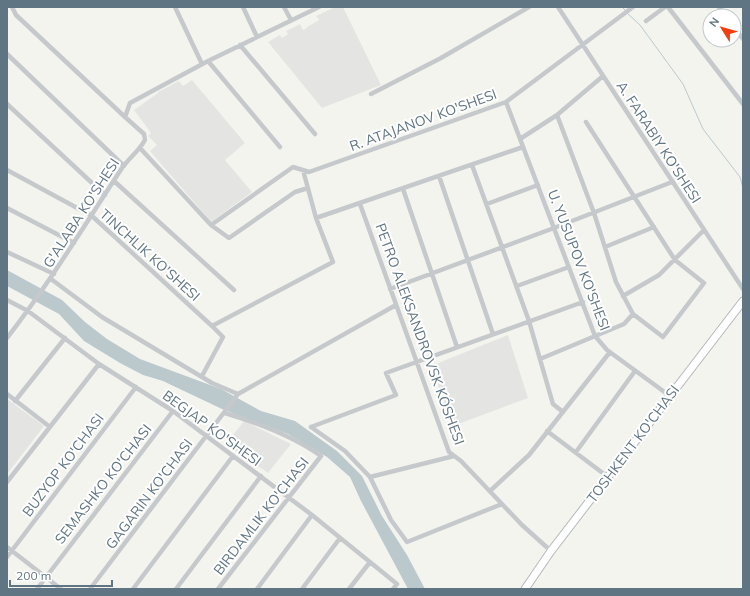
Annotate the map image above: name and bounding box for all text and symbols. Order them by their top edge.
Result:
north arrow [702,8,742,48]
text: N [706,14,722,30]
street label: A. FARABIY KO'SHESI [613,77,705,207]
street label: R. ATAJANOV KO'SHESI [347,85,499,155]
street label: G'ALABA KO'SHESI [39,155,123,271]
street label: U. YUSUPOV KO'SHESI [544,187,614,333]
street label: TINCHLIK KO'SHESI [96,205,204,305]
street label: PETRO ALEKSANDROVSK KÓSHESI [371,221,469,447]
street label: TOSHKENT KO'CHASI [583,381,683,507]
street label: BEGJAP KO'SHESI [159,386,265,470]
street label: BUZYOP KO'CHASI [18,410,108,520]
street label: SEMASHKO KO'CHASI [51,421,155,547]
street label: GAGARIN KO'CHASI [102,435,196,553]
street label: BIRDAMLIK KO'CHASI [209,454,313,578]
scale bar [10,562,112,588]
text: 200 m [16,568,51,583]

